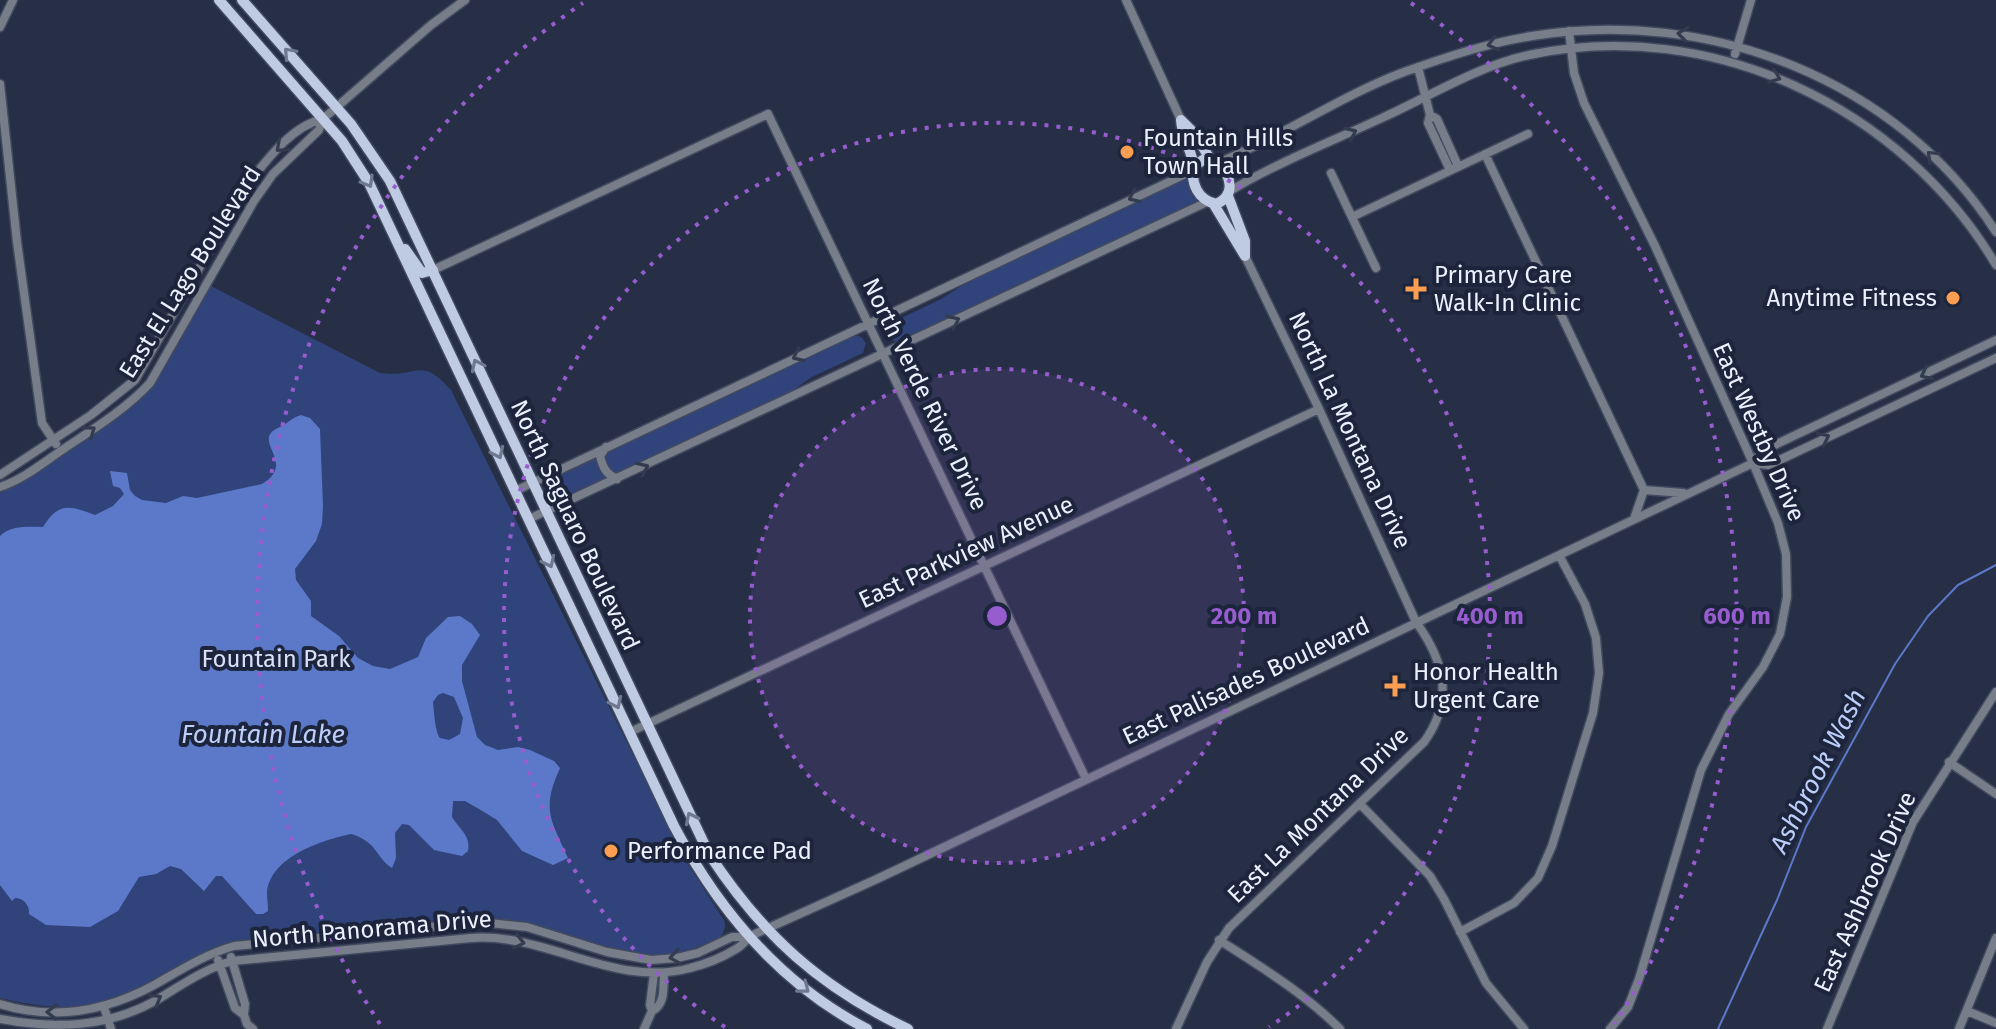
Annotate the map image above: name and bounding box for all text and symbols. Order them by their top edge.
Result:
one-way arrow [1676,26,1690,43]
one-way arrow [1486,35,1500,52]
one-way arrow [285,48,299,63]
one-way arrow [1767,67,1781,84]
place label: Fountain Hills Town Hall [1143,124,1293,180]
one-way arrow [1343,127,1357,143]
one-way arrow [276,137,290,152]
marker: Fountain Hills Town Hall [1118,143,1136,161]
one-way arrow [1926,151,1941,165]
street label: East El Lago Boulevard [113,161,267,383]
one-way arrow [358,173,374,188]
one-way arrow [1128,188,1142,204]
place label: Primary Care Walk-In Clinic [1434,261,1581,317]
street label: North Verde River Drive [857,273,993,515]
marker: Primary Care Walk-In Clinic [1405,278,1427,300]
place label: Anytime Fitness [1766,284,1937,312]
marker: Anytime Fitness [1944,289,1962,307]
street label: North La Montana Drive [1283,307,1417,553]
one-way arrow [946,315,960,331]
street label: East Westby Drive [1707,338,1811,526]
one-way arrow [792,346,806,362]
one-way arrow [471,359,487,373]
one-way arrow [1919,364,1934,379]
street label: North Saguaro Boulevard [505,396,645,654]
one-way arrow [81,426,95,441]
one-way arrow [1816,432,1831,448]
one-way arrow [488,445,504,459]
one-way arrow [634,462,649,478]
street label: East Parkview Avenue [854,490,1078,614]
one-way arrow [539,553,555,568]
centre of rings [983,602,1011,630]
text: 200 m [1211,602,1277,630]
text: 400 m [1456,602,1524,630]
text: 600 m [1703,602,1771,630]
street label: East Palisades Boulevard [1118,611,1374,751]
park label: Fountain Park [202,645,351,673]
place label: Honor Health Urgent Care [1413,658,1559,714]
marker: Honor Health Urgent Care [1384,675,1406,697]
water label: Ashbrook Wash [1763,684,1873,859]
one-way arrow [606,694,622,709]
water label: Fountain Lake [181,719,345,750]
street label: East La Montana Drive [1222,721,1414,909]
street label: East Ashbrook Drive [1808,787,1922,997]
one-way arrow [685,812,701,827]
place label: Performance Pad [627,837,812,865]
marker: Performance Pad [602,842,620,860]
street label: North Panorama Drive [251,905,493,953]
one-way arrow [512,932,526,949]
one-way arrow [668,948,682,965]
one-way arrow [794,979,809,993]
one-way arrow [148,994,162,1009]
one-way arrow [45,1003,58,1020]

